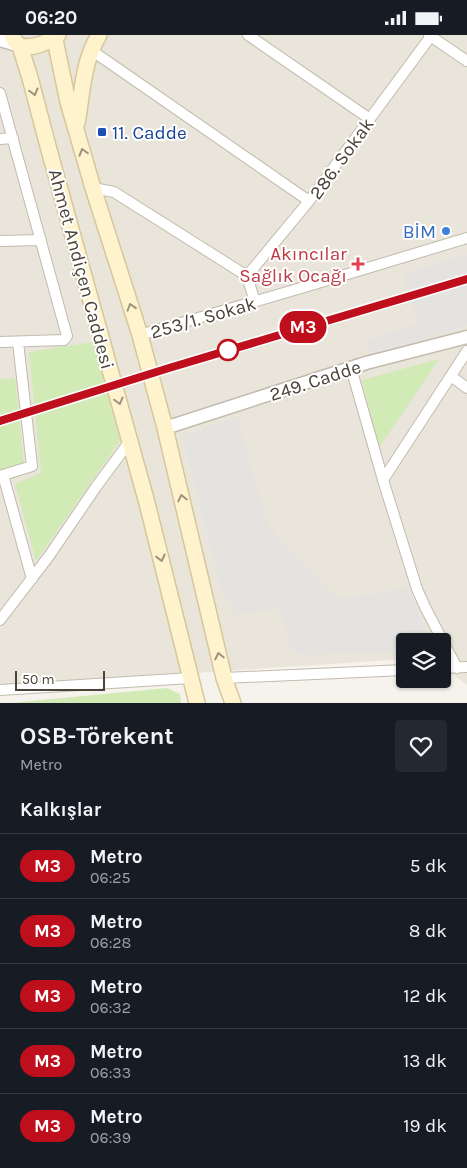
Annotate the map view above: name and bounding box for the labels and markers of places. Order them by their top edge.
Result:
place label: 11. Cadde [112,122,187,144]
marker: 11. Cadde [96,126,108,138]
place label: BİM [403,221,436,243]
marker: BİM [440,225,452,237]
place label: Akıncılar Sağlık Ocağı [239,243,347,287]
marker: Akıncılar Sağlık Ocağı [351,257,365,271]
unlabelled marker [217,339,239,361]

